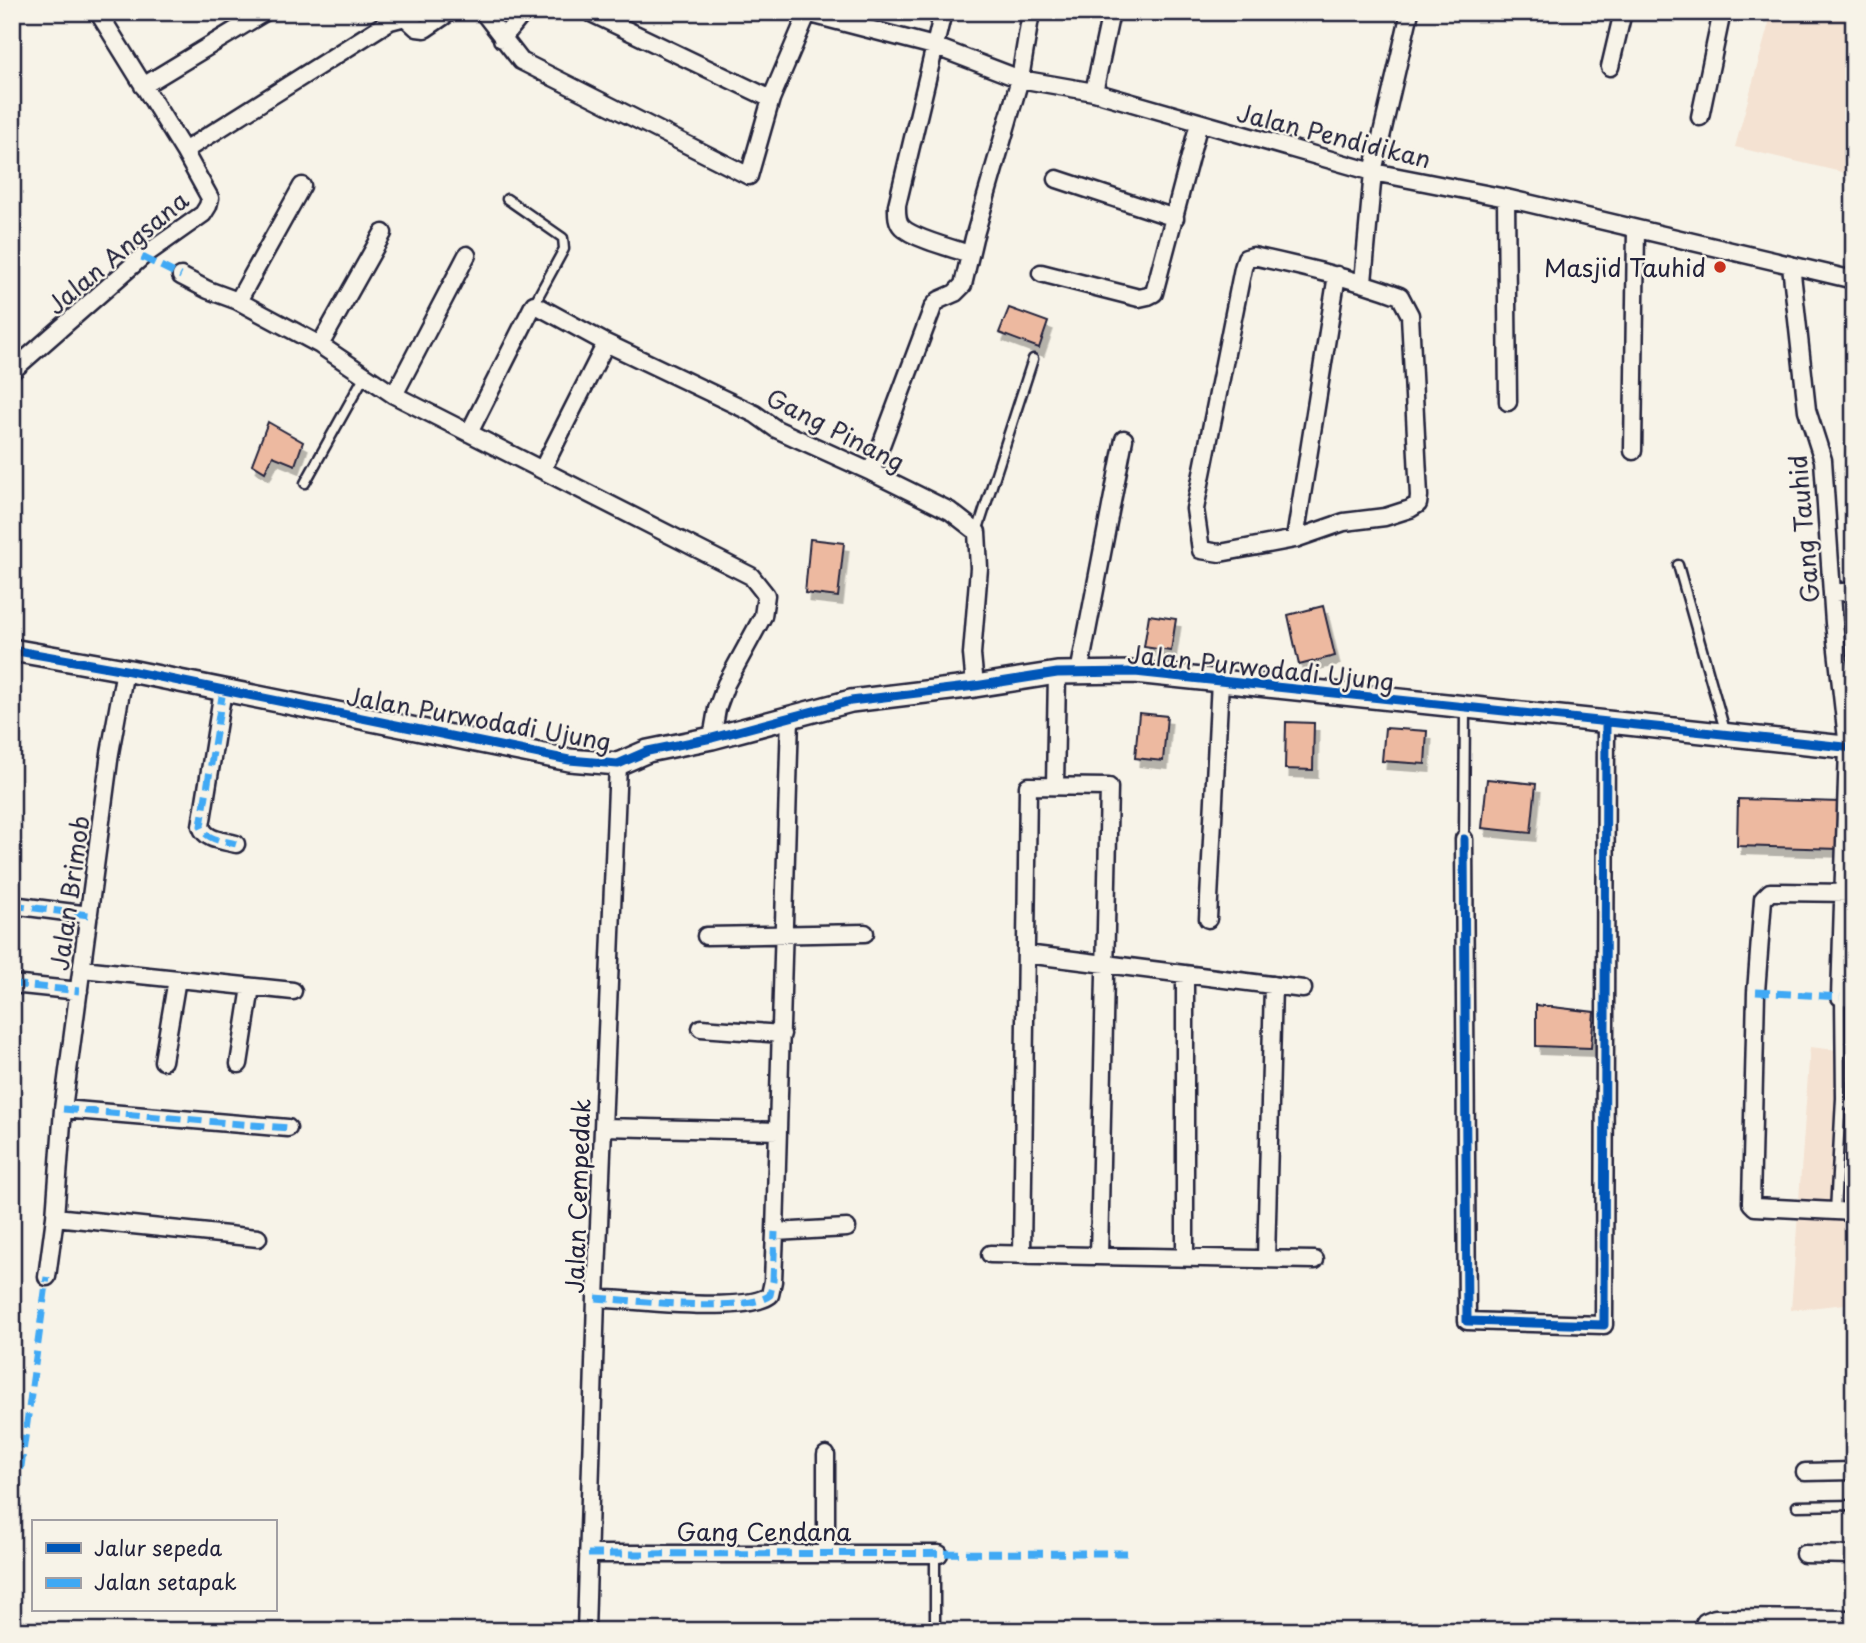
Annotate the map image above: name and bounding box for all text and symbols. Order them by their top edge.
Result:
street label: Jalan Pendidikan [1233,94,1435,176]
street label: Jalan Angsana [38,182,196,322]
place label: Masjid Tauhid [1544,249,1706,285]
marker: Masjid Tauhid [1712,259,1728,275]
street label: Gang Pinang [761,379,911,479]
street label: Gang Tauhid [1779,454,1827,604]
street label: Jalan Purwodadi Ujung [1126,635,1396,699]
street label: Jalan Purwodadi Ujung [344,677,614,759]
street label: Jalan Brimob [40,813,98,973]
street label: Jalan Cempedak [556,1098,598,1294]
street label: Gang Cendana [677,1513,851,1549]
legend [32,1520,276,1612]
text: Jalur sepeda [94,1531,222,1563]
text: Jalan setapak [94,1565,237,1597]

